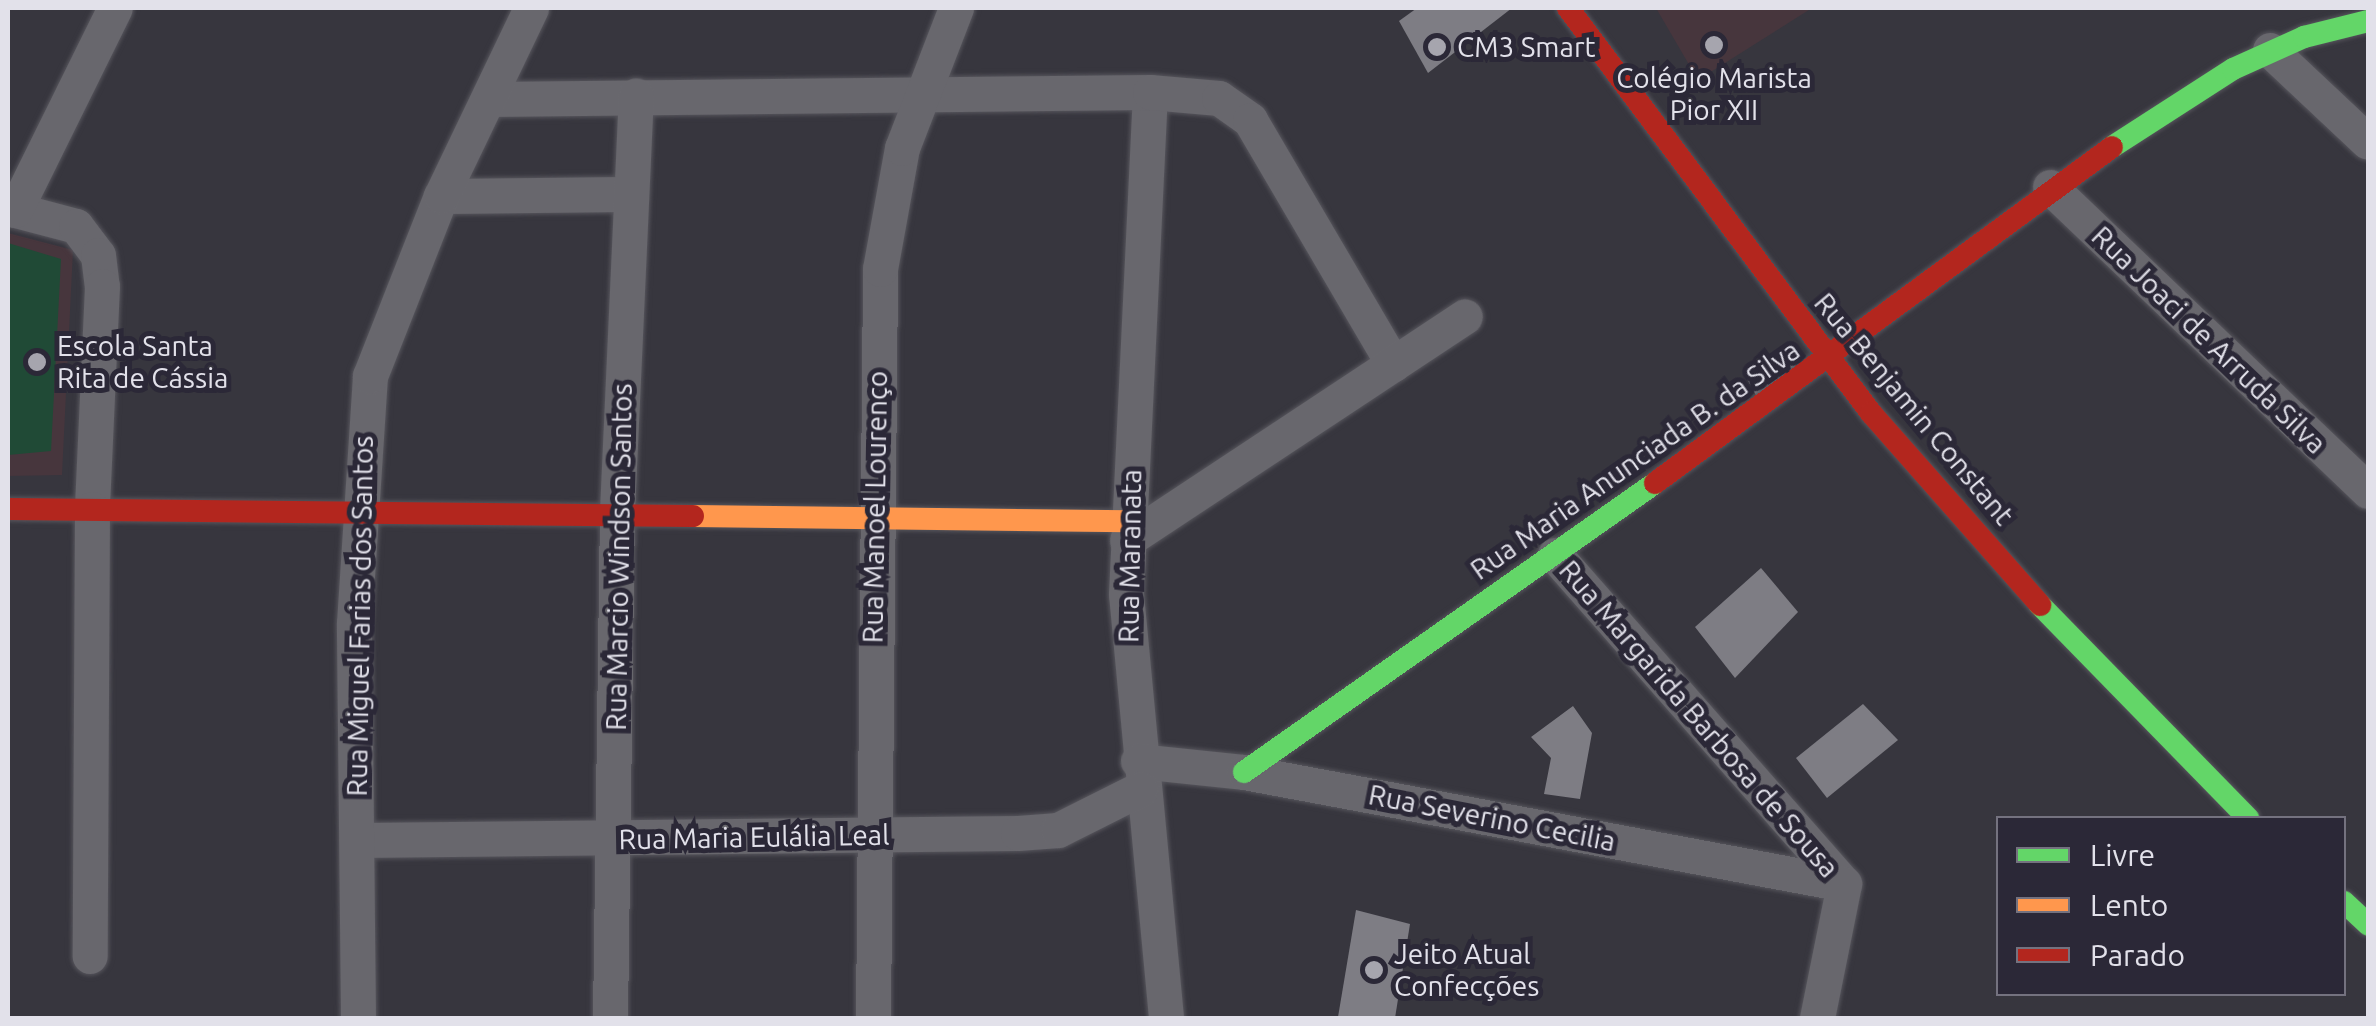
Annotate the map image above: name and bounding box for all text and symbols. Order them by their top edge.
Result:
place label: CM3 Smart [1457,30,1596,64]
marker: Colégio Marista Pior XII [1703,34,1725,56]
marker: CM3 Smart [1426,36,1448,58]
place label: Colégio Marista Pior XII [1616,61,1812,127]
street label: Rua Joaci de Arruda Silva [2085,219,2333,461]
street label: Rua Benjamin Constant [1807,286,2021,532]
place label: Escola Santa Rita de Cássia [57,329,228,395]
street label: Rua Maria Anunciada B. da Silva [1464,333,1806,587]
marker: Escola Santa Rita de Cássia [26,351,48,373]
street label: Rua Manoel Lourenço [856,370,894,644]
street label: Rua Marcio Windson Santos [599,383,639,731]
street label: Rua Miguel Farias dos Santos [340,435,380,797]
street label: Rua Maranata [1112,469,1148,643]
street label: Rua Margarida Barbosa de Sousa [1552,554,1846,884]
street label: Rua Severino Cecilia [1366,778,1618,858]
legend [1996,816,2346,996]
street label: Rua Maria Eulália Leal [618,818,890,856]
text: Livre [2090,838,2155,872]
text: Lento [2090,888,2168,922]
place label: Jeito Atual Confecções [1394,937,1539,1003]
text: Parado [2090,938,2185,972]
marker: Jeito Atual Confecções [1363,959,1385,981]

